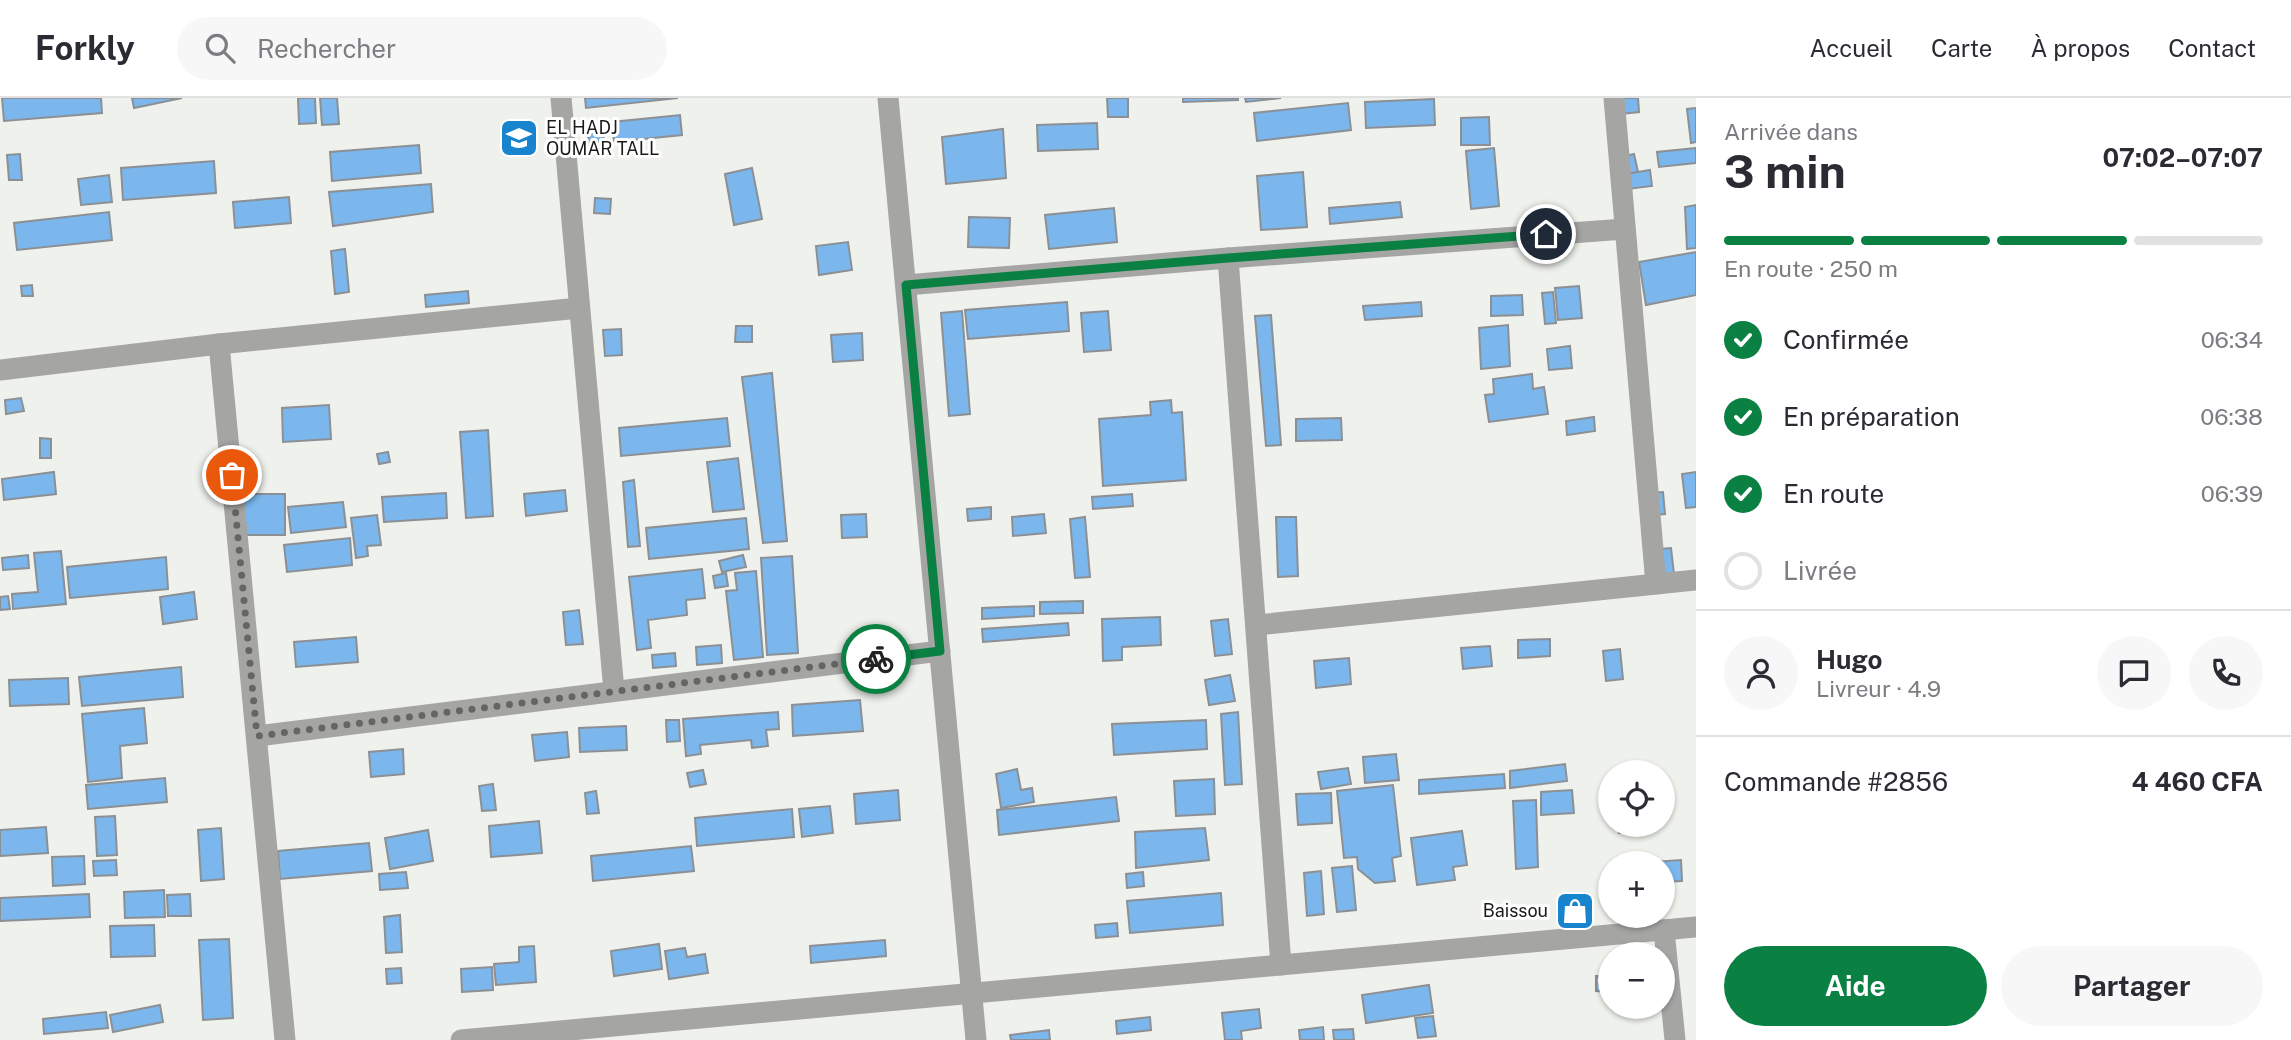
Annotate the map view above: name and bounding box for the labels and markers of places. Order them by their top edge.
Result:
school or university icon: EL HADJ OUMAR TALL [498,117,540,159]
place label: EL HADJ OUMAR TALL [546,117,660,159]
pin [1516,204,1576,264]
pin [202,445,262,505]
shop icon: Baissou [1554,890,1596,932]
place label: Baissou [1483,900,1548,921]

